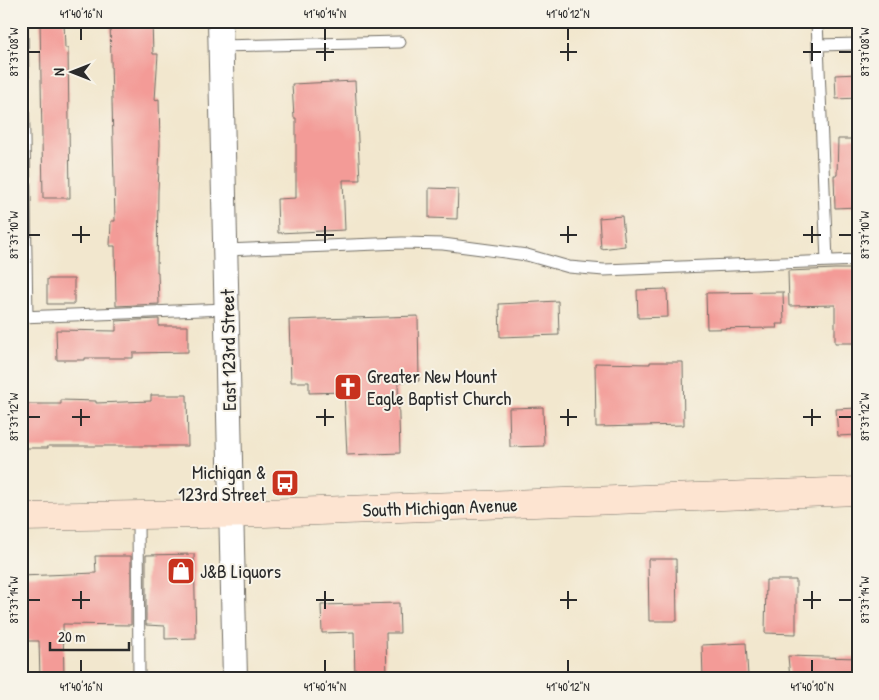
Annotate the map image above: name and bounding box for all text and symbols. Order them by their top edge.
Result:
text: 41°40'16"N [60,5,102,22]
text: 41°40'14"N [304,5,346,22]
text: 41°40'12"N [546,5,590,22]
text: 87°37'08"W [5,27,22,76]
text: 87°37'08"W [856,27,873,76]
north arrow [48,48,98,98]
text: N [49,68,68,76]
text: 87°37'10"W [5,210,22,259]
text: 87°37'10"W [856,210,873,259]
street label: East 123rd Street [214,288,242,411]
place label: Greater New Mount Eagle Baptist Church [367,363,511,411]
church icon: Greater New Mount Eagle Baptist Church [333,372,363,402]
text: 87°37'12"W [5,392,22,441]
text: 87°37'12"W [856,392,873,441]
place label: Michigan & 123rd Street [178,459,266,507]
bus stop icon: Michigan & 123rd Street [270,468,300,498]
street label: South Michigan Avenue [362,491,518,523]
shop icon: J&B Liquors [166,556,196,586]
place label: J&B Liquors [200,558,281,584]
text: 87°37'14"W [5,576,22,624]
text: 87°37'14"W [856,576,873,624]
scale bar [50,620,129,652]
text: 20 m [58,626,85,647]
text: 41°40'16"N [60,678,102,695]
text: 41°40'14"N [304,678,346,695]
text: 41°40'12"N [546,678,590,695]
text: 41°40'10"N [790,678,834,695]

